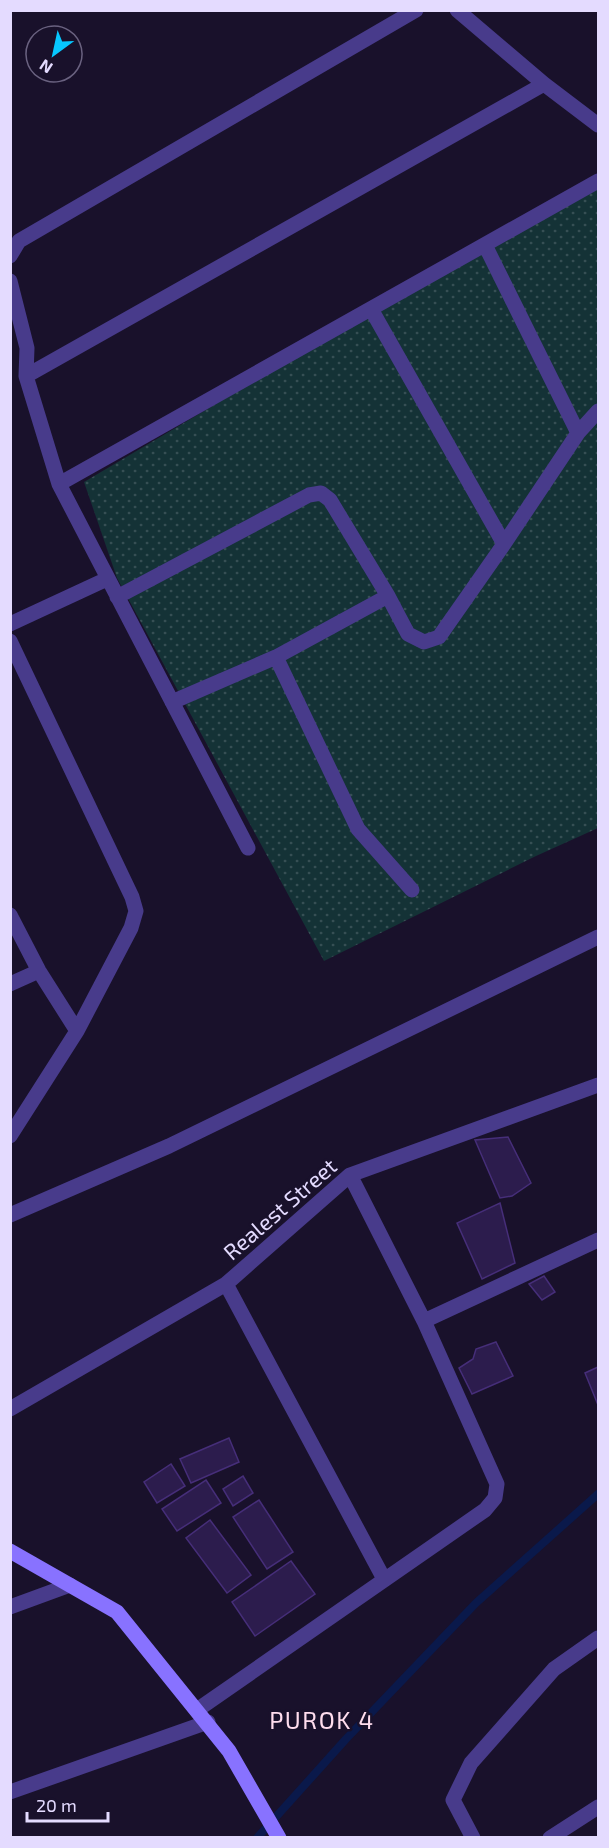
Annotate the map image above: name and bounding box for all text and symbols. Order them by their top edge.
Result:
north arrow [24,24,84,84]
text: N [36,56,56,78]
street label: Realest Street [217,1152,341,1264]
district label: PUROK 4 [269,1705,375,1734]
scale bar [27,1785,108,1823]
text: 20 m [36,1794,77,1816]

